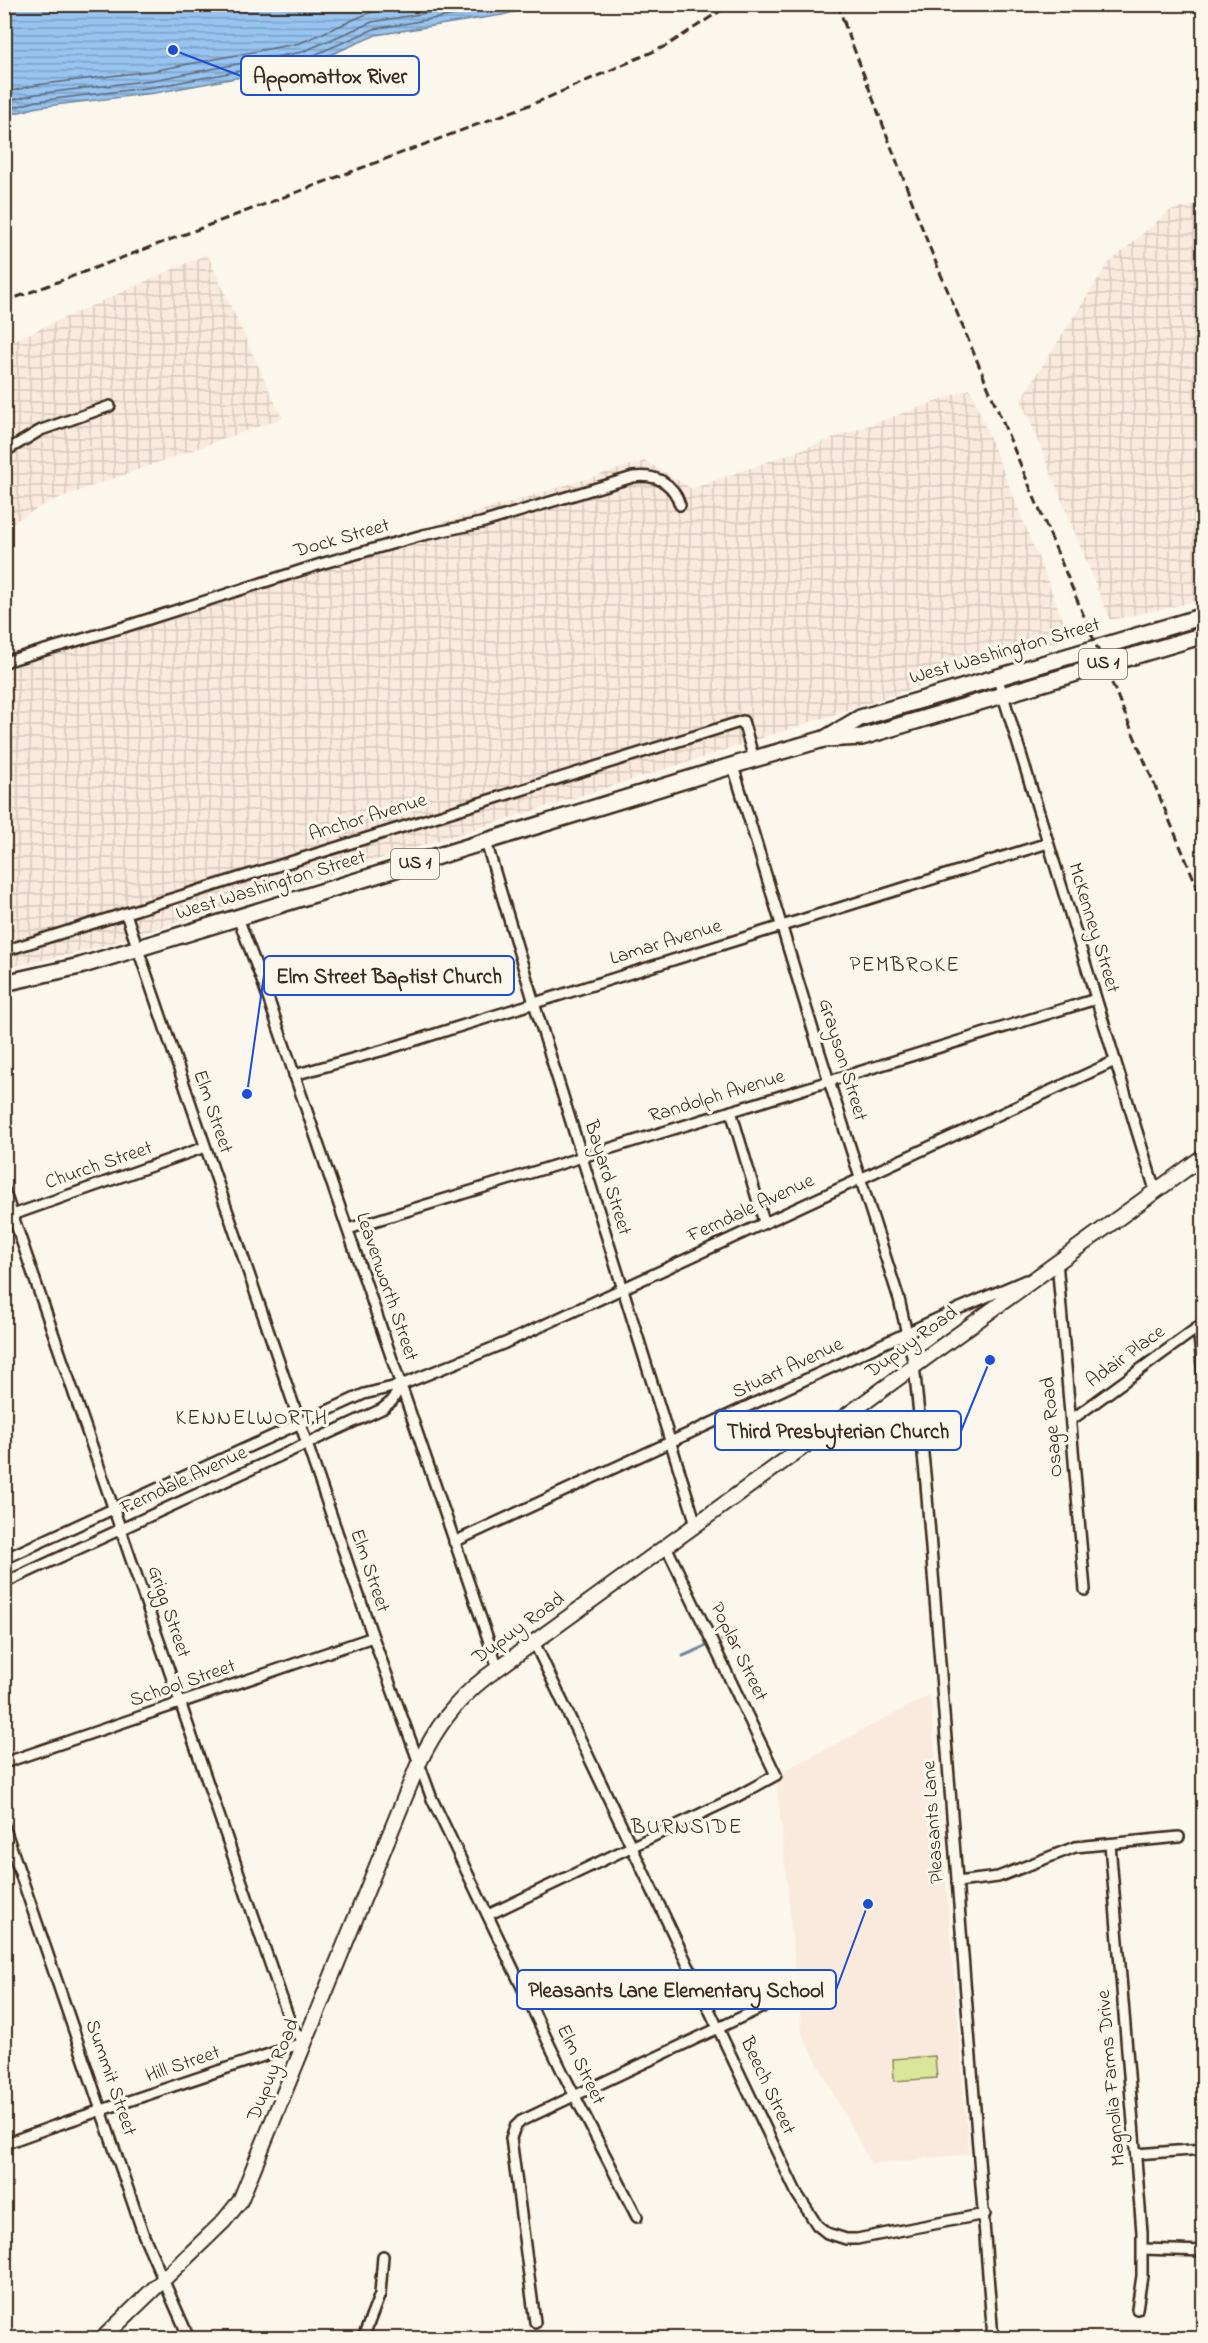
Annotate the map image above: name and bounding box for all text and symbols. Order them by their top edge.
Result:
callout: Appomattox River [241,56,419,95]
text: Appomattox River [253,63,408,93]
street label: Dock Street [290,511,393,567]
street label: West Washington Street [906,611,1104,694]
road number: US 1 [1079,649,1127,679]
street label: Anchor Avenue [305,786,431,850]
street label: West Washington Street [172,843,370,930]
road number: US 1 [391,849,439,879]
street label: McKenney Street [1059,859,1127,997]
street label: Lamar Avenue [607,912,726,974]
district label: PEMBROKE [849,951,961,981]
callout: Elm Street Baptist Church [264,956,514,995]
text: Elm Street Baptist Church [276,963,502,993]
street label: Grayson Street [810,995,874,1125]
street label: Randolph Avenue [645,1063,789,1131]
street label: Elm Street [184,1066,240,1158]
street label: Bayard Street [575,1116,638,1239]
street label: Church Street [41,1134,157,1198]
street label: Ferndale Avenue [682,1167,819,1252]
street label: Leavenworth Street [347,1209,425,1365]
street label: Dupuy Road [859,1300,964,1387]
street label: Adair Place [1080,1318,1172,1396]
street label: Stuart Avenue [728,1331,848,1407]
street label: Osage Road [1034,1376,1073,1478]
district label: KENNELWORTH [176,1404,328,1434]
callout: Third Presbyterian Church [715,1411,961,1450]
text: Third Presbyterian Church [727,1418,949,1450]
street label: Ferndale Avenue [115,1439,252,1524]
street label: Elm Street [341,1525,397,1617]
street label: Grigg Street [138,1562,197,1663]
street label: Dupuy Road [466,1586,571,1673]
street label: Poplar Street [702,1598,775,1707]
street label: School Street [126,1652,240,1716]
street label: Pleasants Lane [915,1759,953,1884]
district label: BURNSIDE [630,1813,743,1843]
callout: Pleasants Lane Elementary School [517,1970,836,2009]
text: Pleasants Lane Elementary School [528,1977,824,2009]
street label: Magnolia Farms Drive [1090,1989,1135,2167]
street label: Dupuy Road [240,2015,308,2126]
street label: Summit Street [77,2016,143,2140]
street label: Elm Street [548,2020,612,2110]
street label: Beech Street [731,2031,802,2140]
street label: Hill Street [142,2039,225,2091]

